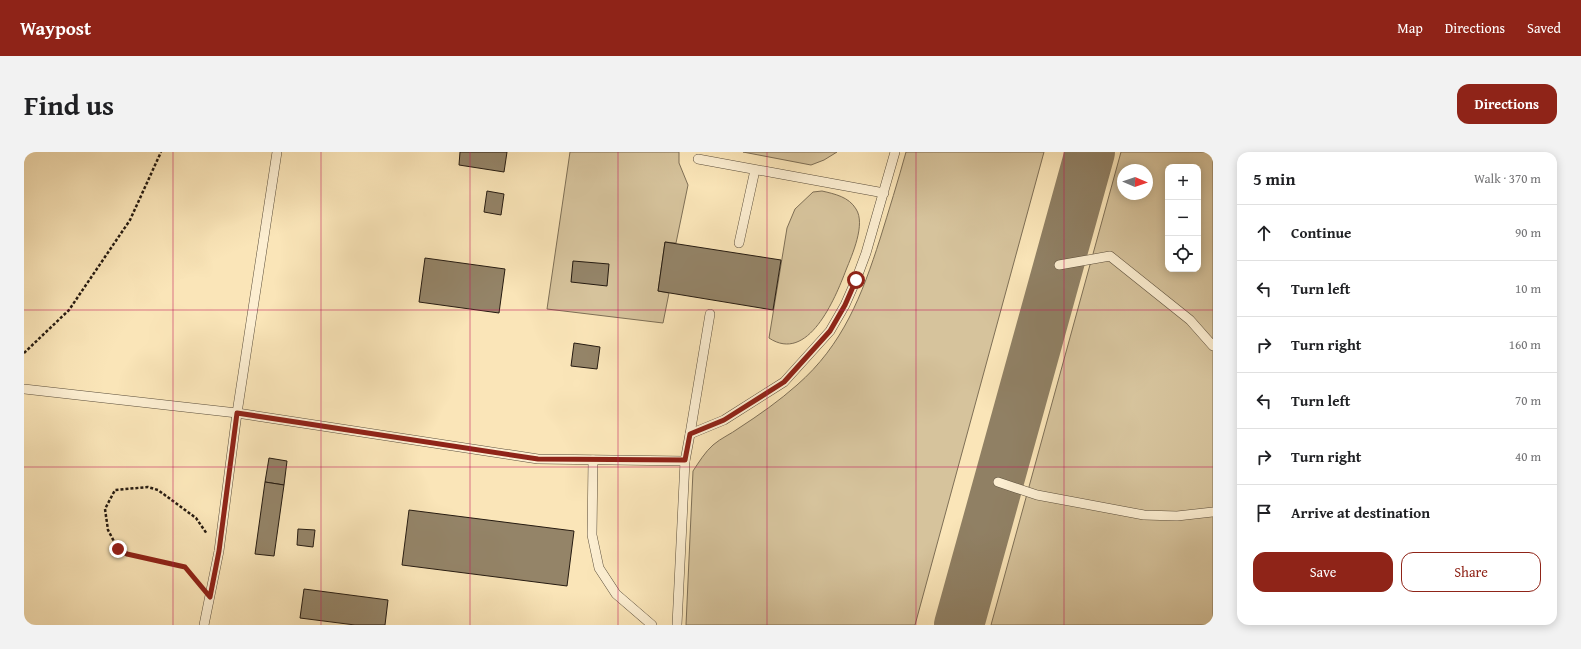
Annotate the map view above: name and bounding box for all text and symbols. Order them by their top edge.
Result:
text: Waypost [20,14,91,42]
text: Map [1397,18,1423,38]
text: Directions [1445,18,1505,38]
text: Saved [1527,18,1561,38]
text: Find us [24,84,114,125]
button: Directions [1457,84,1557,124]
north arrow [1117,164,1153,200]
map controls [1165,164,1201,272]
button: + [1165,164,1201,200]
text: 5 min [1253,166,1295,191]
text: Walk · 370 m [1474,169,1541,188]
button: − [1165,200,1201,236]
icon: ahead [1253,222,1275,244]
text: Continue [1291,222,1352,243]
text: 90 m [1515,223,1541,242]
button: locate [1165,236,1201,272]
route start [847,271,865,289]
icon: left [1253,278,1275,300]
text: Turn left [1291,278,1350,299]
text: 10 m [1515,279,1541,298]
icon: right [1253,334,1275,356]
text: Turn right [1291,334,1362,355]
text: 160 m [1509,335,1541,354]
icon: left [1253,390,1275,412]
text: Turn left [1291,390,1350,411]
text: 70 m [1515,391,1541,410]
icon: right [1253,446,1275,468]
text: Turn right [1291,446,1362,467]
text: 40 m [1515,447,1541,466]
icon: arrive [1253,502,1275,524]
text: Arrive at destination [1291,502,1430,523]
route end [109,540,127,558]
button: Save [1253,552,1393,592]
button: Share [1401,552,1541,592]

